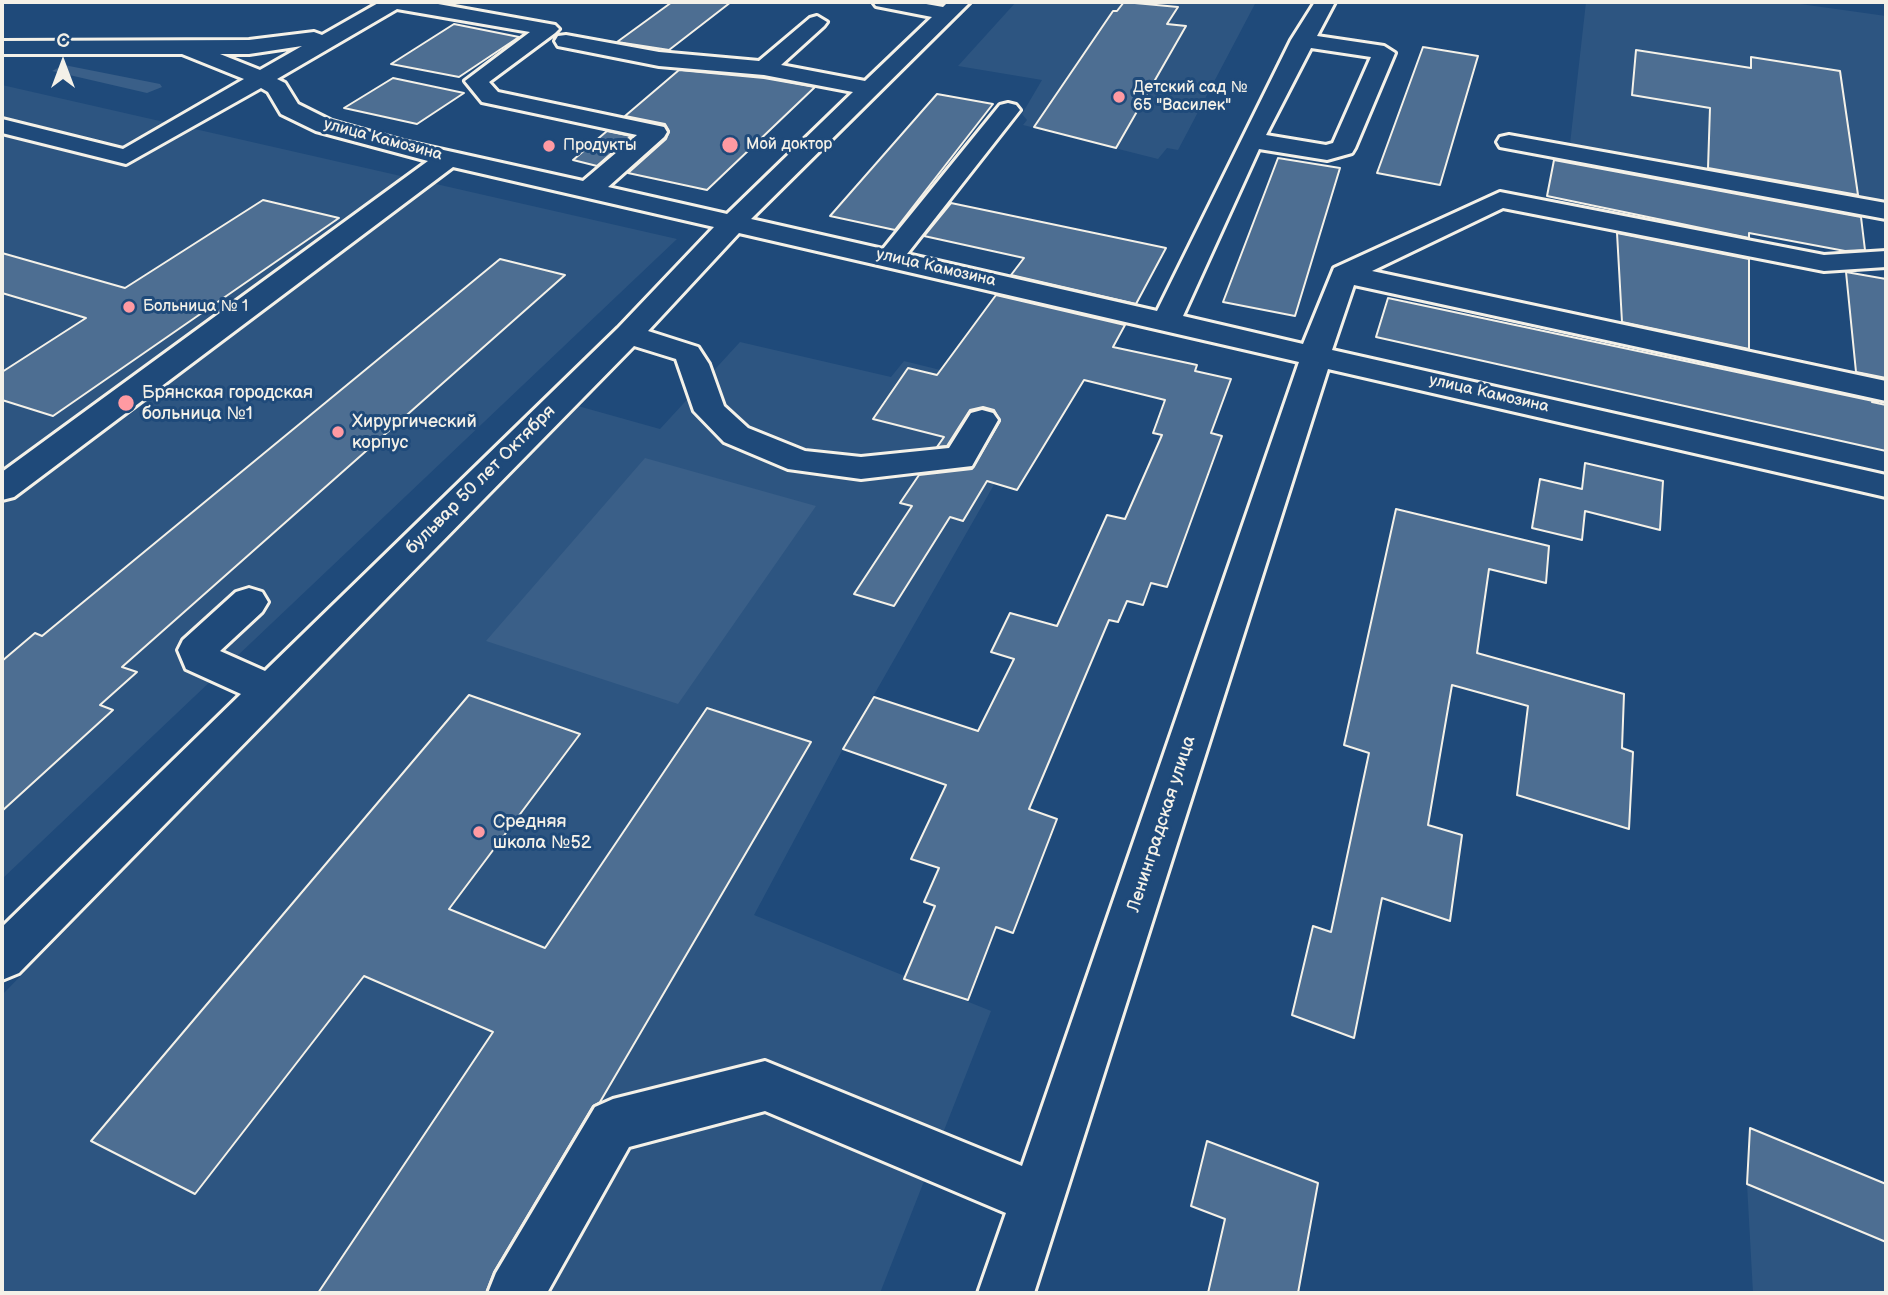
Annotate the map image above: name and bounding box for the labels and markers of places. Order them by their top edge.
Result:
place label: Детский сад № 65 "Василек" [1133,78,1248,116]
marker: Детский сад № 65 "Василек" [1111,89,1127,105]
marker: Мой доктор [720,135,740,155]
place label: Мой доктор [746,135,832,155]
place label: Продукты [563,136,636,156]
marker: Продукты [541,138,557,154]
place label: Больница № 1 [143,297,248,317]
marker: Больница № 1 [121,299,137,315]
place label: Брянская городская больница №1 [142,382,313,424]
marker: Брянская городская больница №1 [116,393,136,413]
place label: Хирургический корпус [352,411,477,453]
marker: Хирургический корпус [330,424,346,440]
place label: Средняя школа №52 [493,811,591,854]
marker: Средняя школа №52 [471,824,487,840]

